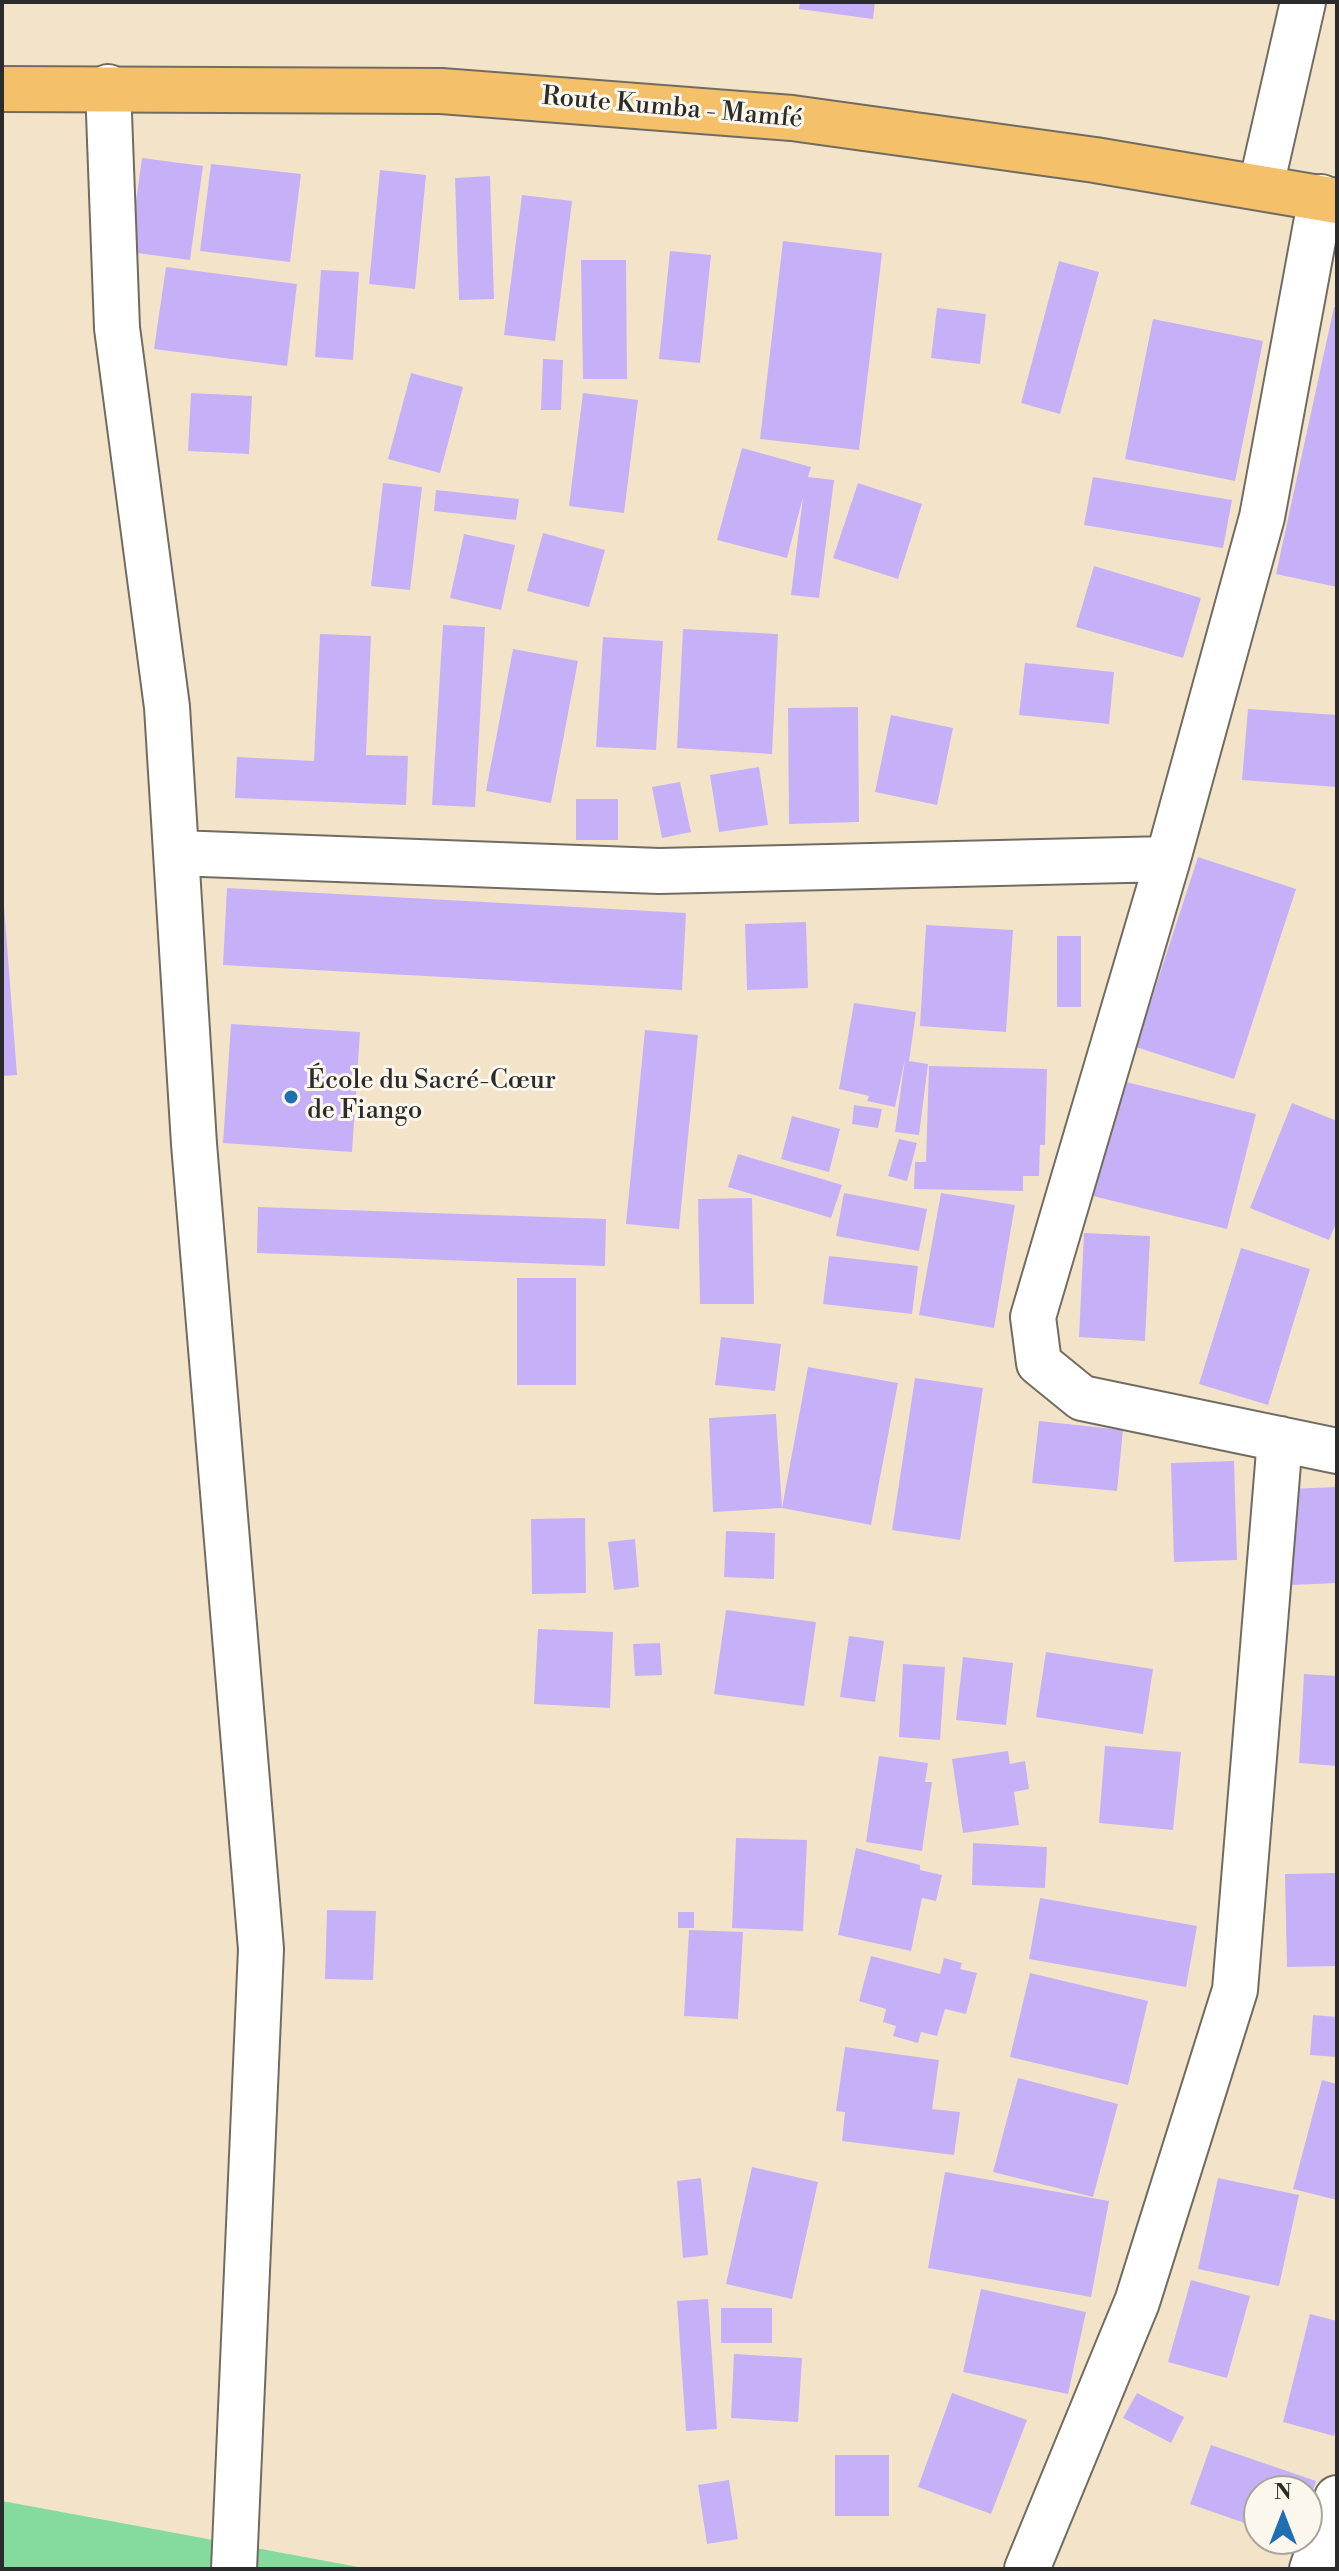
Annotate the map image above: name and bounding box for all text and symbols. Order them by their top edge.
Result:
street label: Route Kumba - Mamfé [540,82,804,136]
place label: École du Sacré-Cœur de Fiango [307,1066,556,1128]
marker: École du Sacré-Cœur de Fiango [282,1088,300,1106]
north arrow [1243,2475,1323,2555]
text: N [1274,2479,1292,2506]

